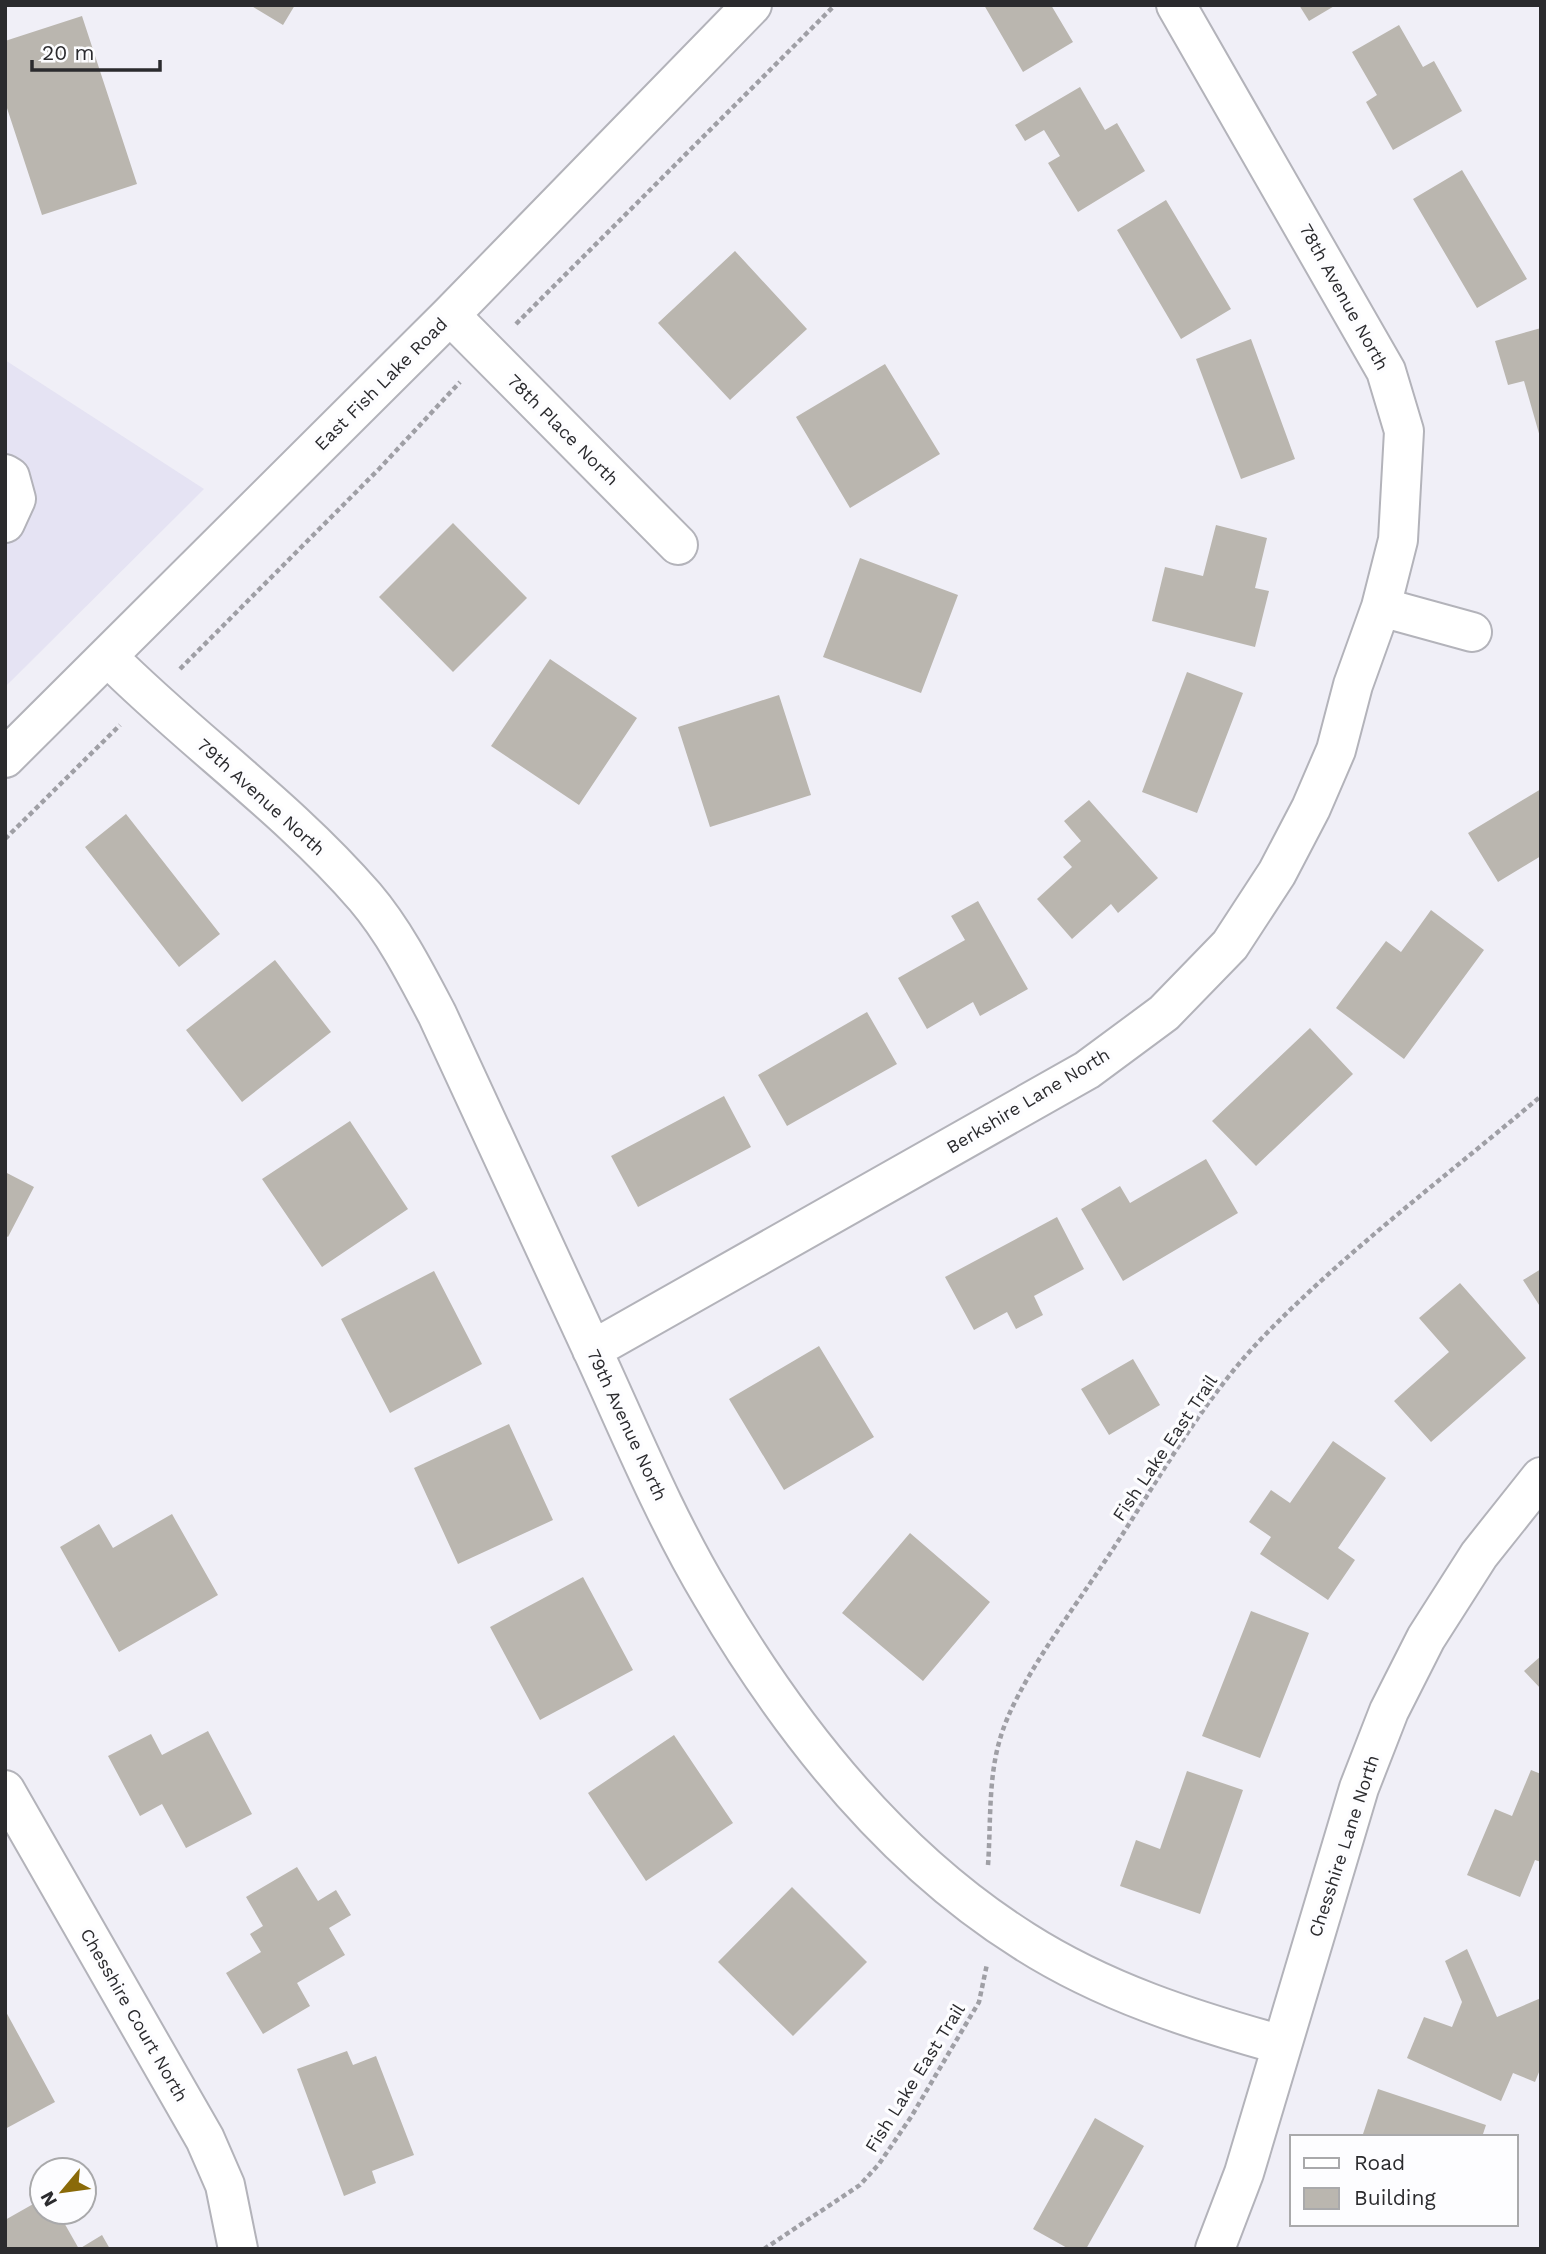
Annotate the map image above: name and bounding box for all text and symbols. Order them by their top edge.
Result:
scale bar [32,28,159,72]
text: 20 m [42,40,94,65]
street label: 78th Avenue North [1295,220,1393,374]
street label: East Fish Lake Road [310,313,451,454]
street label: 78th Place North [503,370,623,490]
street label: 79th Avenue North [193,734,329,859]
street label: Berkshire Lane North [942,1044,1113,1158]
street label: 79th Avenue North [583,1346,672,1504]
street label: Fish Lake East Trail [1108,1370,1222,1525]
street label: Chesshire Lane North [1304,1752,1383,1940]
street label: Chesshire Court North [76,1924,193,2105]
street label: Fish Lake East Trail [860,1999,969,2156]
legend [1290,2135,1518,2226]
text: Road [1354,2150,1405,2175]
north arrow [28,2156,98,2226]
text: Building [1354,2185,1436,2210]
text: N [35,2187,62,2211]

